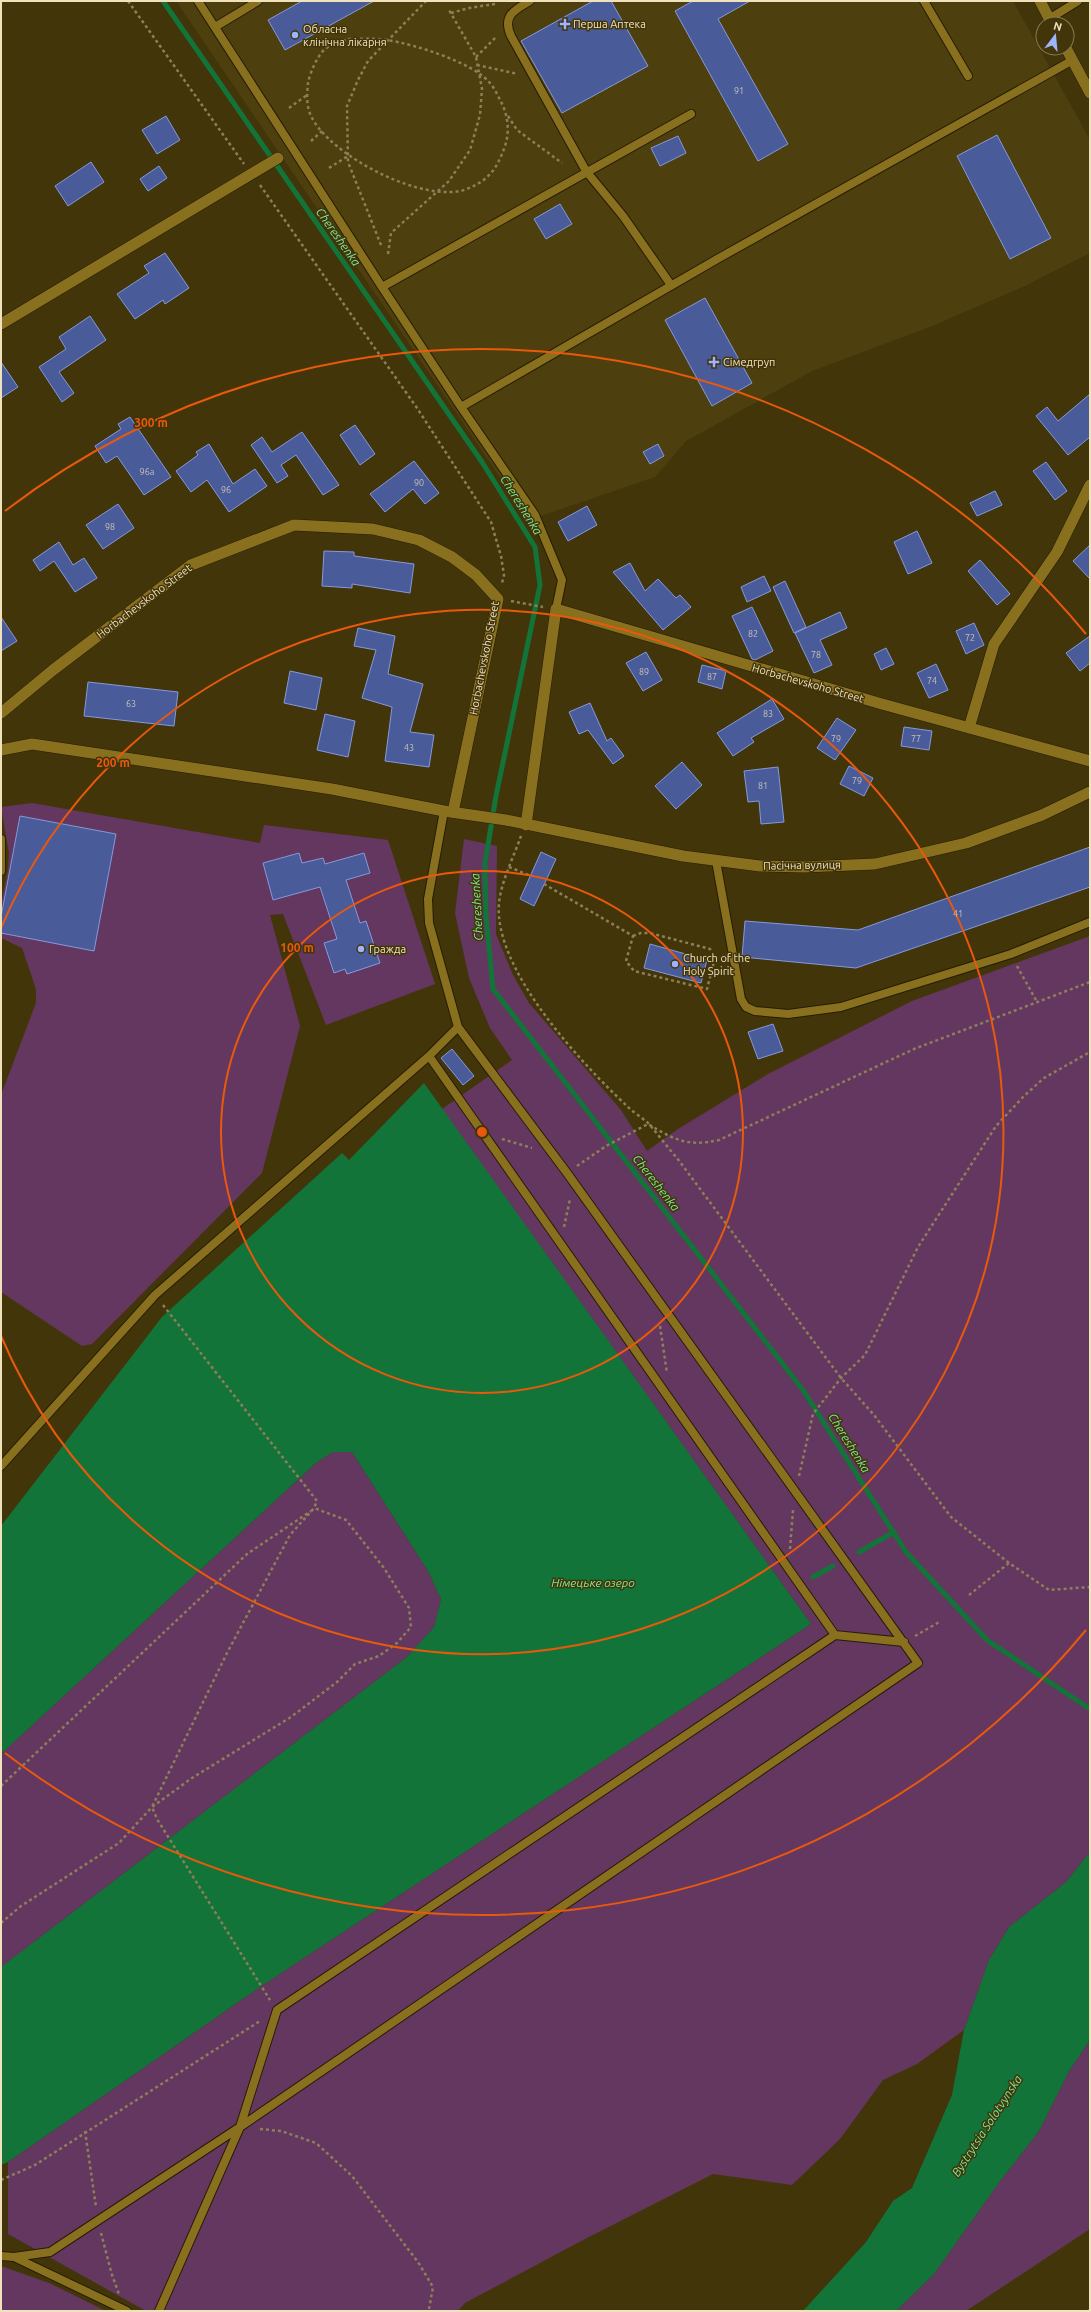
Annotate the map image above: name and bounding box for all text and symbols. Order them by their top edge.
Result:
north arrow [1035,16,1075,56]
place label: Перша Аптека [573,18,646,30]
marker: Перша Аптека [560,19,570,29]
text: N [1052,19,1063,33]
place label: Обласна клінічна лікарня [303,23,387,48]
marker: Обласна клінічна лікарня [290,30,300,40]
house number: 91 [734,86,744,96]
water label: Chereshenka [314,205,363,269]
marker: Сімедгруп [708,356,720,368]
place label: Сімедгруп [723,356,775,368]
text: 300 m [134,416,168,429]
house number: 96а [140,467,154,477]
water label: Chereshenka [498,473,545,537]
house number: 90 [414,478,424,488]
house number: 96 [221,485,231,495]
house number: 98 [105,522,115,532]
street label: Horbachevskoho Street [94,561,194,641]
street label: Horbachevskoho Street [467,599,501,716]
house number: 82 [748,629,758,639]
house number: 72 [965,633,975,643]
house number: 78 [811,650,821,660]
street label: Horbachevskoho Street [751,661,866,705]
house number: 89 [639,667,649,677]
house number: 87 [707,672,717,682]
house number: 74 [927,676,937,686]
house number: 63 [126,699,136,709]
house number: 83 [763,709,773,719]
house number: 79 [831,734,841,744]
house number: 77 [911,734,921,744]
house number: 43 [404,743,414,753]
text: 200 m [96,756,130,769]
house number: 79 [852,776,862,786]
house number: 81 [758,781,768,791]
street label: Пасічна вулиця [763,858,841,872]
water label: Chereshenka [468,872,485,941]
house number: 41 [953,909,963,919]
text: 100 m [280,941,314,954]
place label: Гражда [369,943,406,955]
marker: Гражда [356,944,366,954]
place label: Church of the Holy Spirit [683,952,750,977]
marker: Church of the Holy Spirit [670,959,680,969]
centre of rings [475,1125,489,1139]
water label: Chereshenka [630,1152,683,1214]
water label: Chereshenka [826,1411,873,1475]
water label: Німецьке озеро [551,1576,635,1589]
water label: Bystrytsia Solotvynska [949,2072,1024,2179]

